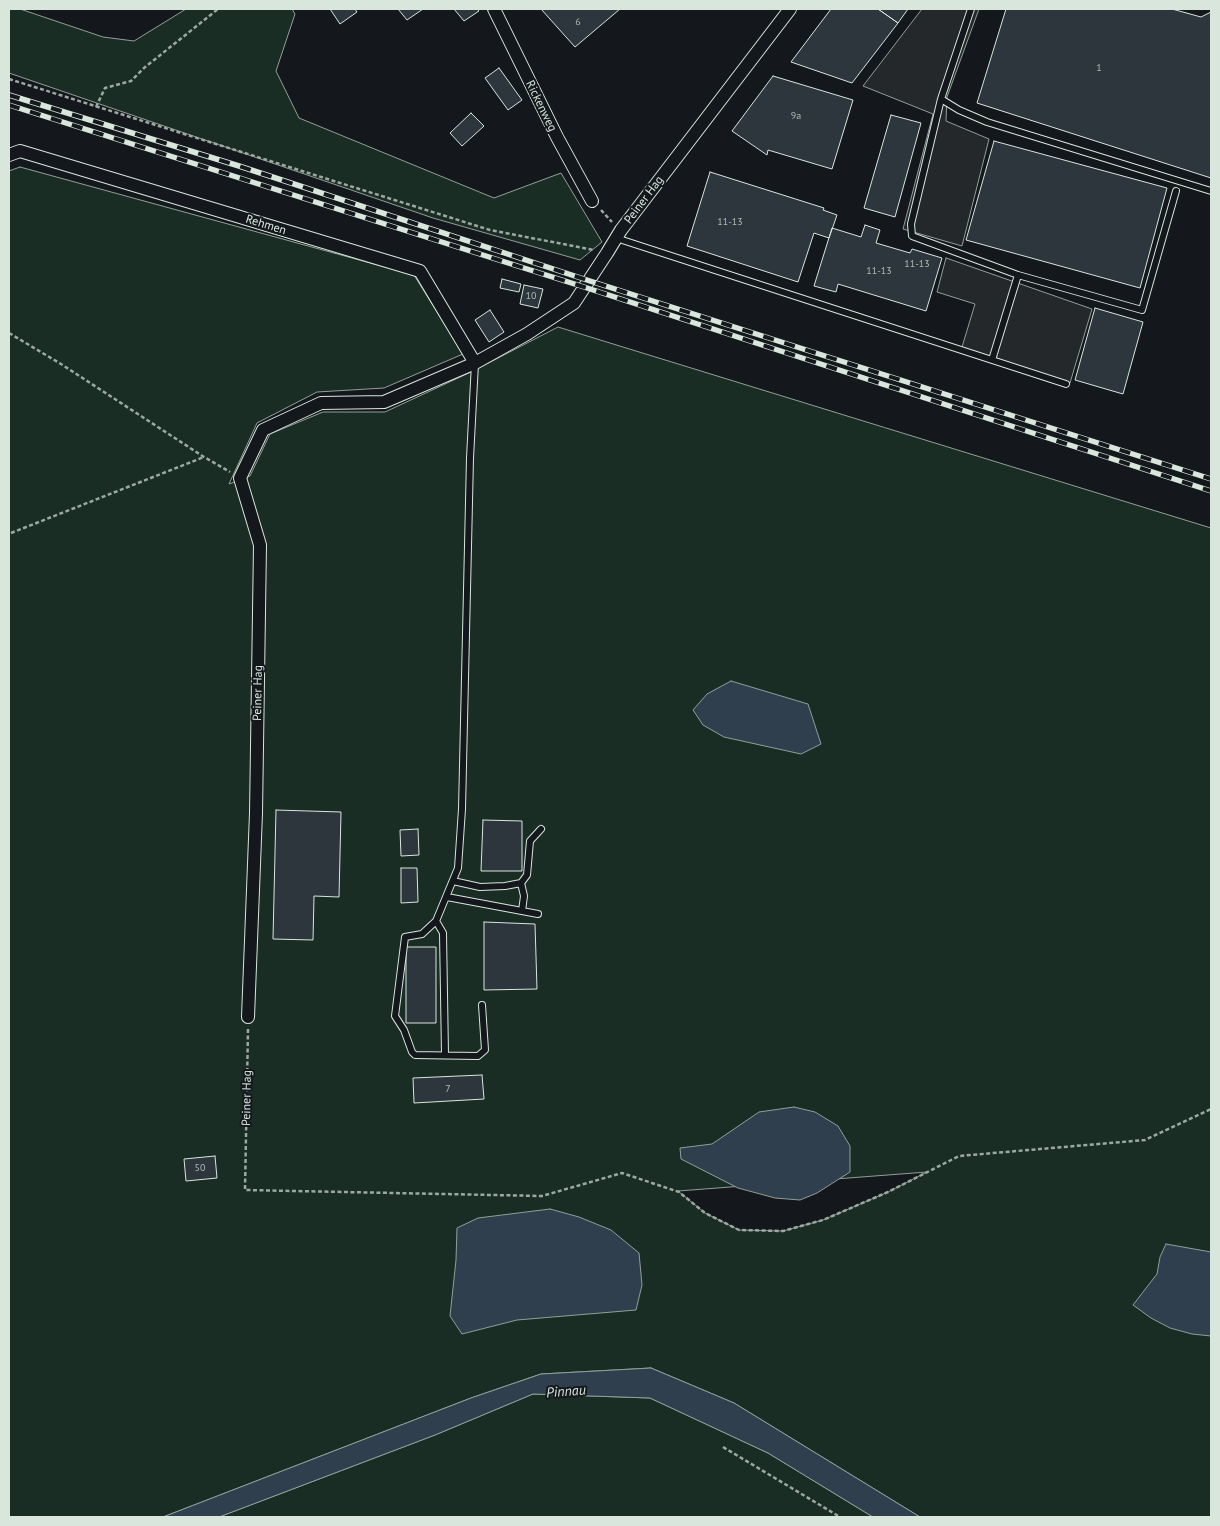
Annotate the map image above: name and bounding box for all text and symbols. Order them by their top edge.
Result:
house number: 6 [575,16,581,28]
house number: 1 [1096,62,1102,74]
street label: Rickenweg [522,78,560,134]
house number: 9a [791,110,801,122]
street label: Peiner Hag [621,173,667,227]
street label: Rehmen [244,212,288,238]
house number: 11-13 [717,216,743,228]
house number: 11-13 [904,258,930,270]
house number: 11-13 [866,265,892,277]
house number: 10 [526,290,536,302]
street label: Peiner Hag [250,665,266,721]
street label: Peiner Hag [239,1070,255,1126]
house number: 7 [445,1083,451,1095]
house number: 50 [195,1162,205,1174]
water label: Pinnau [546,1382,586,1402]

